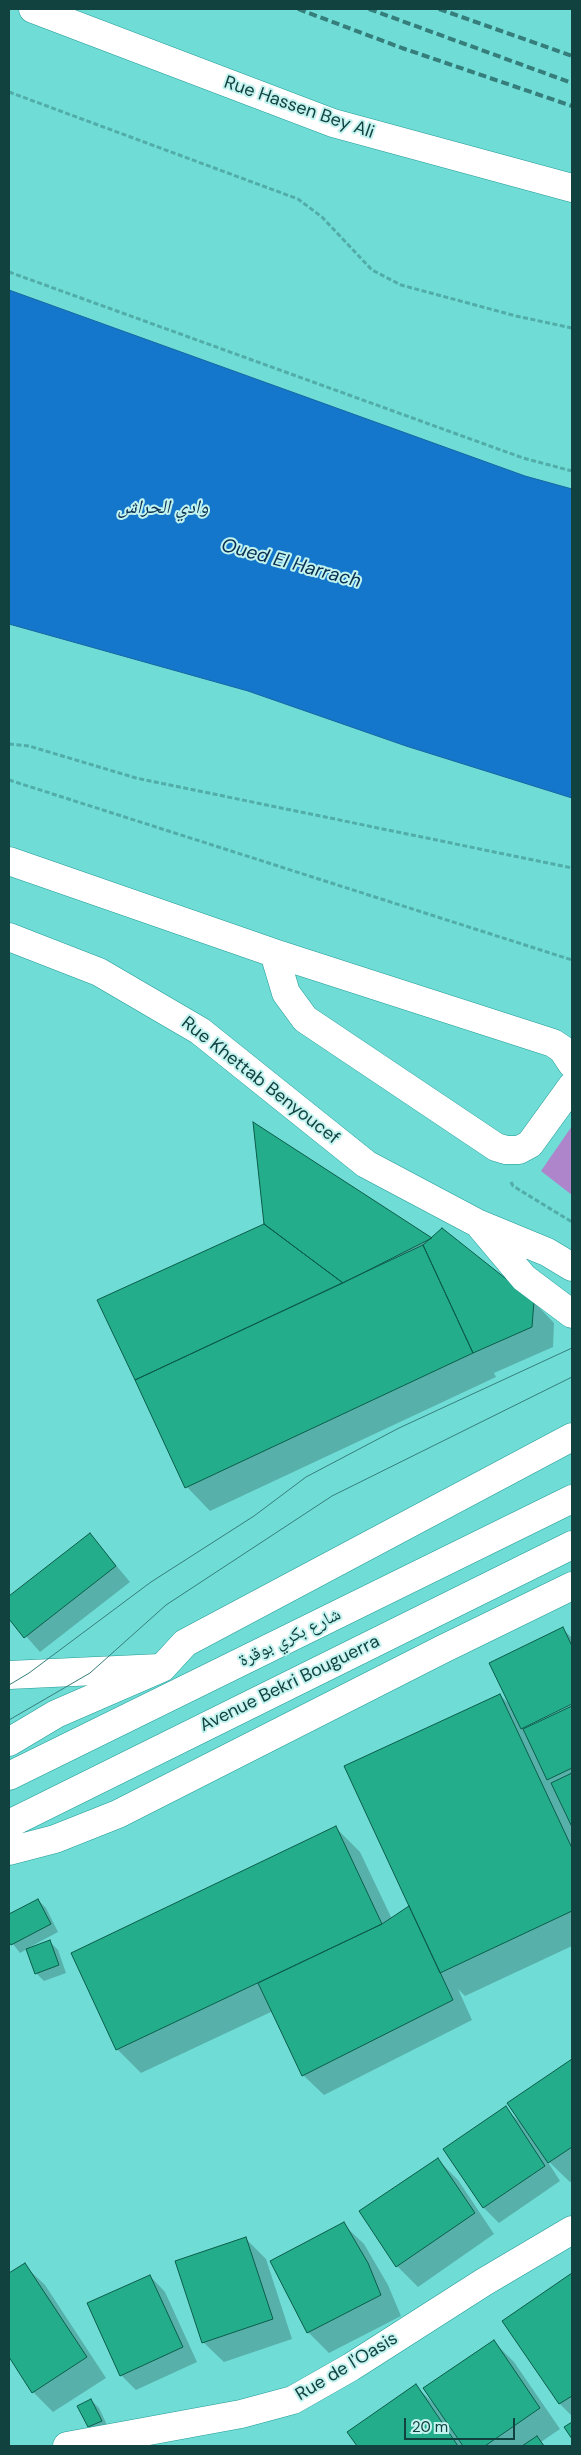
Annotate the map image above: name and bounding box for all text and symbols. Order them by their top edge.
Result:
street label: Rue Hassen Bey Ali [221,72,377,144]
water label: وادي الحراش [117,497,209,519]
water label: Oued El Harrach [219,534,363,594]
street label: Rue Khettab Benyoucef [177,1013,343,1149]
street label: شارع بكري بوقرة [235,1604,345,1672]
street label: Avenue Bekri Bouguerra [197,1631,383,1737]
street label: Rue de l'Oasis [292,2328,402,2406]
scale bar [406,2408,517,2440]
text: 20 m [412,2417,448,2437]

